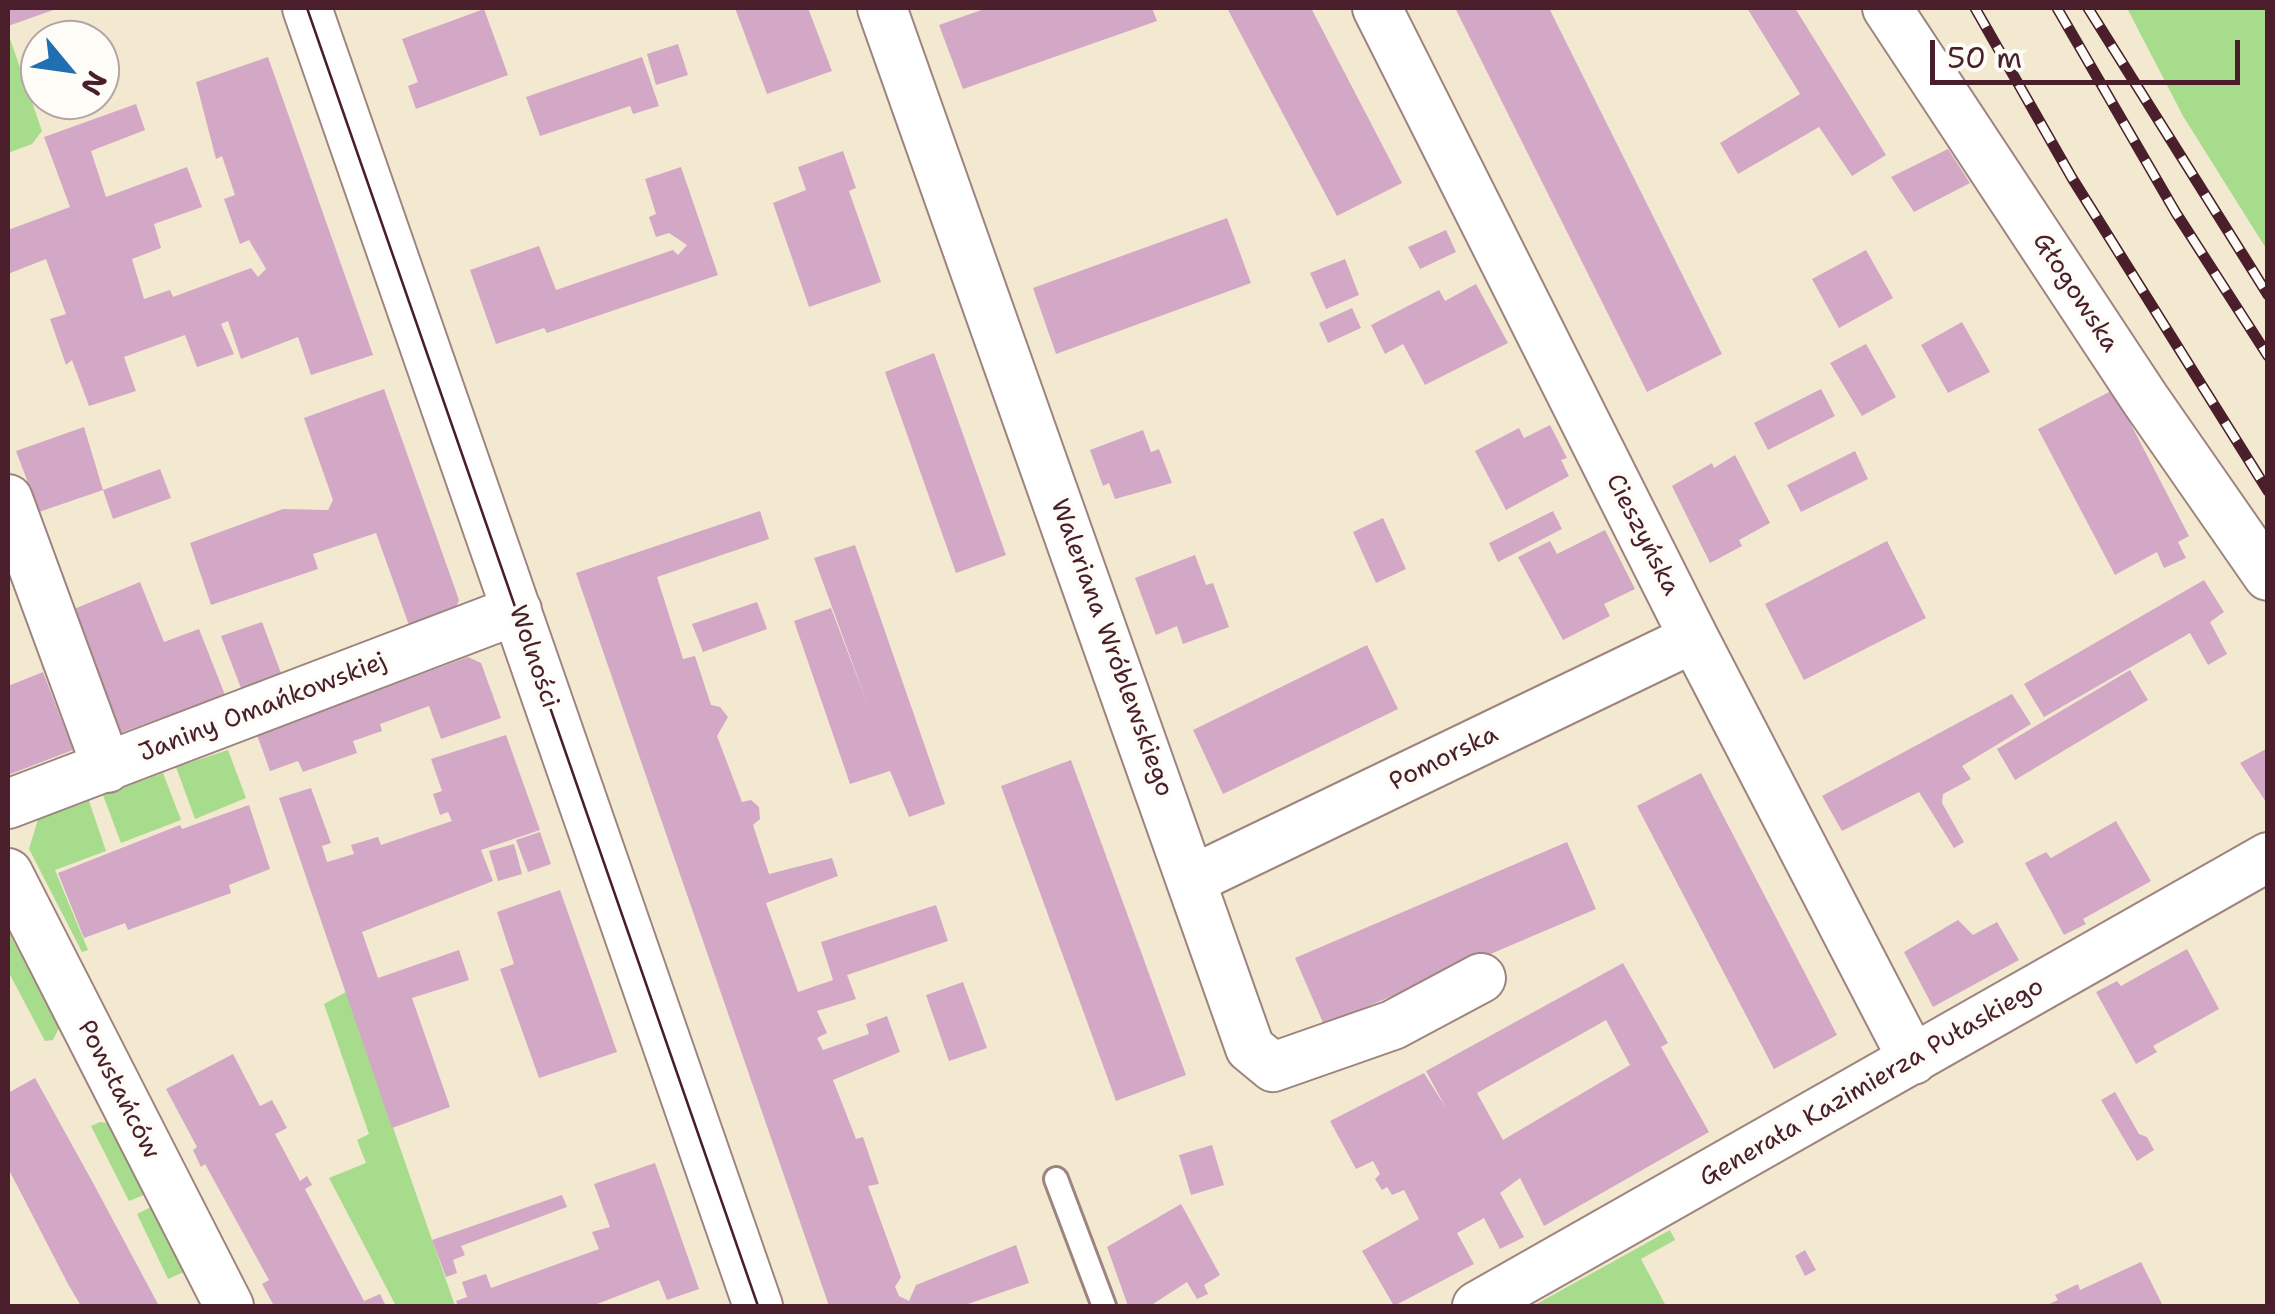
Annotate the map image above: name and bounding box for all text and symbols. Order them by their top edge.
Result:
north arrow [20,20,120,120]
scale bar [1935,20,2245,82]
text: 50 m [1947,37,2022,78]
text: N [72,65,116,102]
street label: Głogowska [2025,228,2125,358]
street label: Cieszyńska [1599,469,1685,601]
street label: Waleriana Wróblewskiego [1043,495,1179,801]
street label: Wolności [501,602,565,712]
street label: Janiny Omańkowskiej [135,647,391,769]
street label: Pomorska [1385,720,1503,798]
street label: Generała Kazimierza Pułaskiego [1695,972,2049,1194]
street label: Powstańców [70,1016,166,1164]

